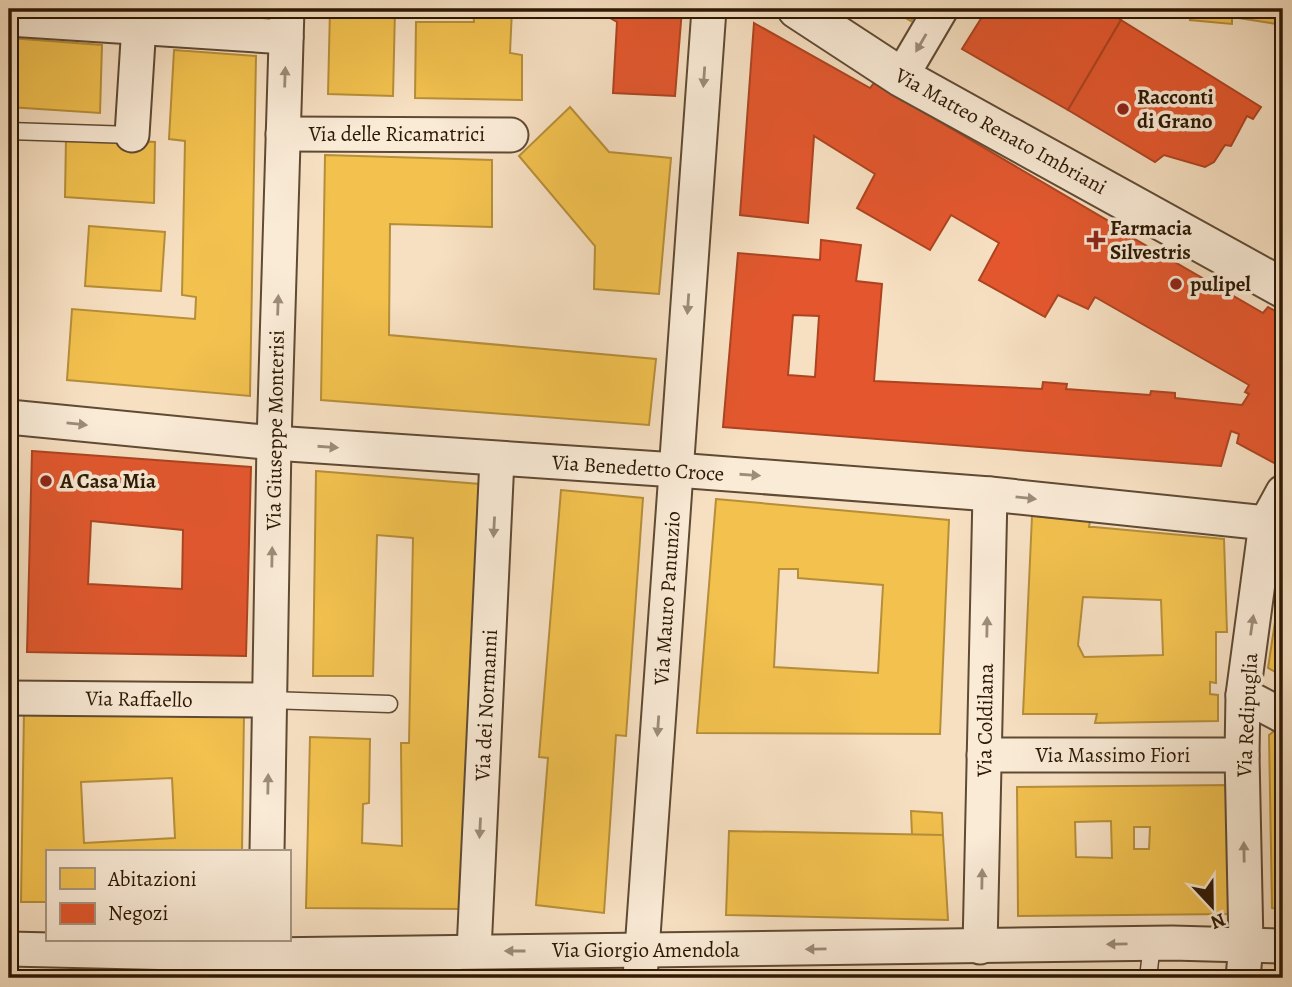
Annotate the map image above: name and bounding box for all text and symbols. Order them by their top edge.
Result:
one-way arrow [915,33,927,53]
street label: Via Matteo Renato Imbriani [889,61,1112,201]
one-way arrow [279,66,290,88]
one-way arrow [698,66,709,88]
place label: Racconti di Grano [1137,83,1214,135]
marker: Racconti di Grano [1115,101,1131,117]
street label: Via delle Ricamatrici [308,120,485,148]
place label: Farmacia Silvestris [1110,214,1193,266]
marker: Farmacia Silvestris [1088,232,1104,248]
place label: pulipel [1190,270,1251,298]
marker: pulipel [1168,276,1184,292]
one-way arrow [272,293,283,315]
one-way arrow [682,293,693,315]
street label: Via Giuseppe Monterisi [259,330,291,531]
one-way arrow [66,419,88,430]
one-way arrow [317,442,339,453]
street label: Via Benedetto Croce [550,448,725,488]
place label: A Casa Mia [59,467,157,495]
one-way arrow [739,470,761,481]
marker: A Casa Mia [38,473,54,489]
one-way arrow [1015,492,1037,503]
street label: Via Mauro Panunzio [647,510,687,687]
one-way arrow [488,516,499,538]
one-way arrow [266,545,277,567]
one-way arrow [1247,614,1258,636]
one-way arrow [981,615,993,637]
street label: Via dei Normanni [468,628,504,783]
street label: Via Redipuglia [1230,652,1264,779]
street label: Via Coldilana [970,663,1000,778]
street label: Via Raffaello [84,684,193,714]
one-way arrow [652,715,663,737]
street label: Via Massimo Fiori [1035,741,1190,769]
one-way arrow [262,773,274,795]
one-way arrow [474,817,485,839]
one-way arrow [1239,840,1250,862]
legend [46,850,290,942]
text: Abitazioni [107,865,197,893]
one-way arrow [976,867,987,889]
north arrow [1176,872,1246,942]
text: Negozi [108,899,169,927]
text: N [1207,906,1229,936]
street label: Via Giorgio Amendola [551,936,740,964]
one-way arrow [1106,939,1128,950]
one-way arrow [805,943,827,955]
one-way arrow [504,945,526,957]

